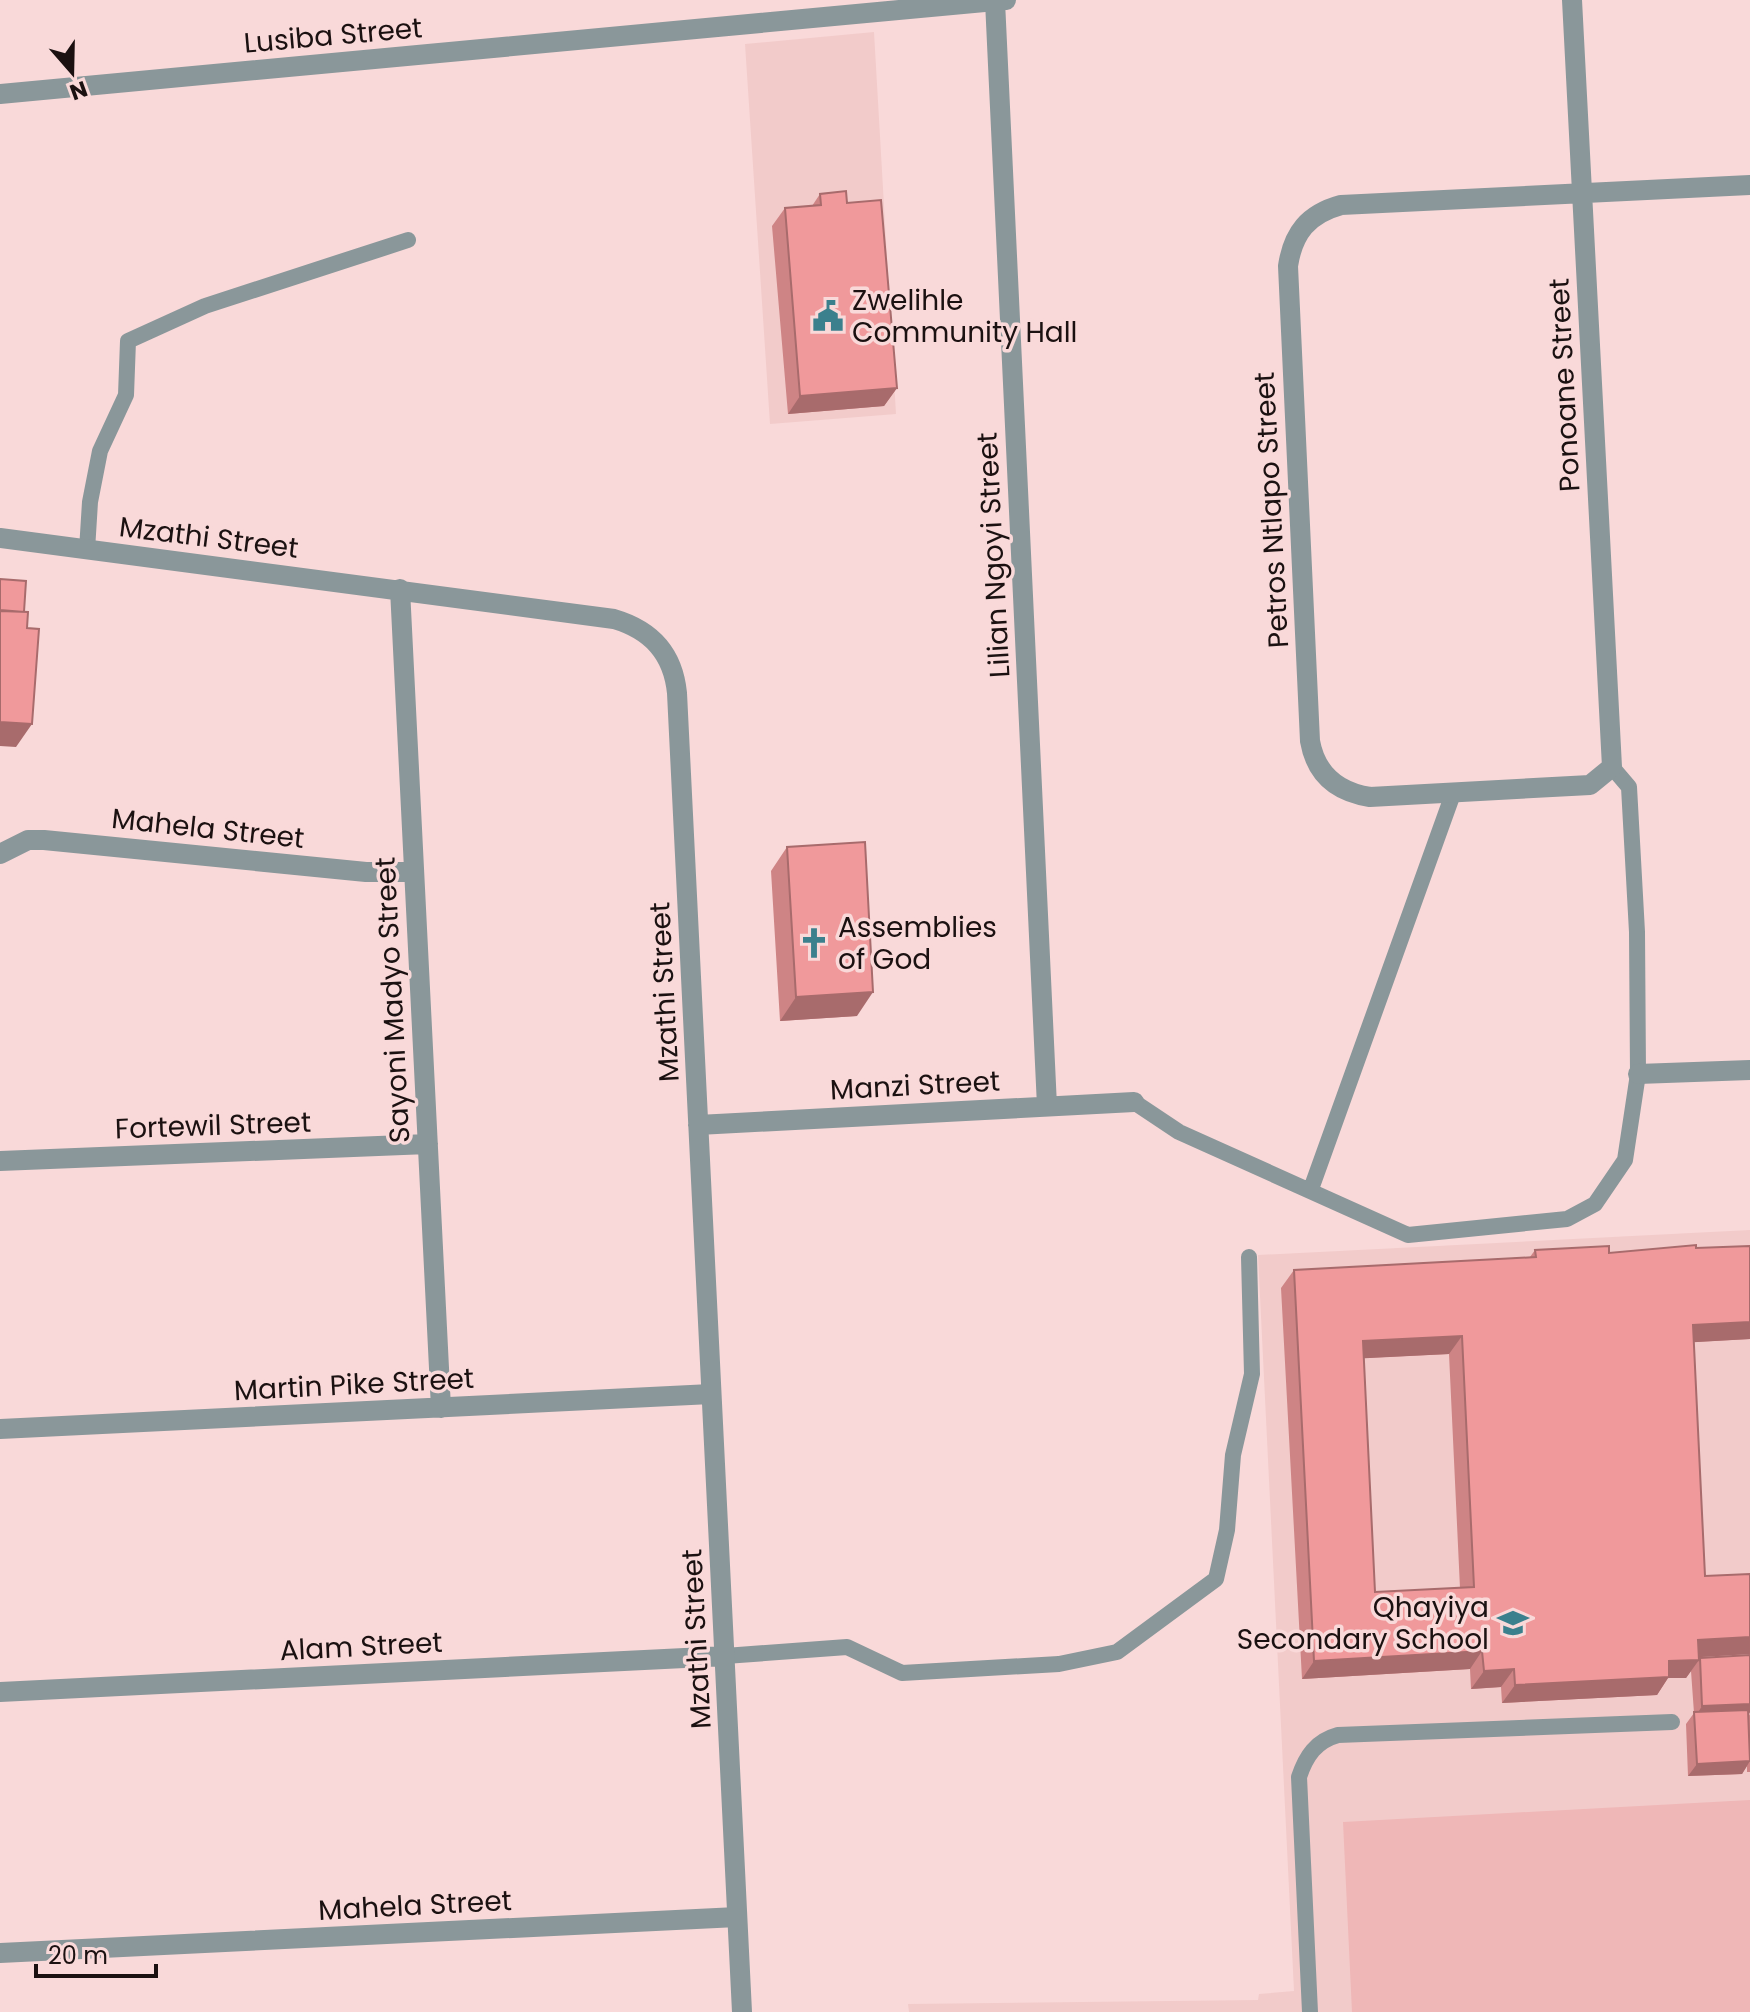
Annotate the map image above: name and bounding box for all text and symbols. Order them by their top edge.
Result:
street label: Lusiba Street [242,8,424,63]
north arrow [32,32,112,112]
text: N [66,73,92,108]
street label: Ponoane Street [1539,277,1590,493]
place label: Zwelihle Community Hall [852,281,1077,352]
public building icon: Zwelihle Community Hall [811,299,845,333]
street label: Petros Ntlapo Street [1245,371,1298,649]
street label: Lilian Ngoyi Street [968,431,1019,679]
street label: Mzathi Street [117,507,301,568]
street label: Mahela Street [110,799,306,858]
street label: Sayoni Madyo Street [366,856,419,1144]
street label: Mzathi Street [640,901,689,1083]
place label: Assemblies of God [838,908,997,979]
church icon: Assemblies of God [797,926,831,960]
street label: Manzi Street [829,1062,1001,1109]
street label: Fortewil Street [114,1103,312,1148]
street label: Martin Pike Street [233,1359,475,1410]
street label: Mzathi Street [672,1548,721,1730]
place label: Qhayiya Secondary School [1237,1588,1489,1659]
school or university icon: Qhayiya Secondary School [1496,1606,1530,1640]
street label: Alam Street [279,1623,443,1670]
street label: Mahela Street [317,1881,513,1930]
scale bar [36,1928,156,1978]
text: 20 m [48,1939,108,1972]

